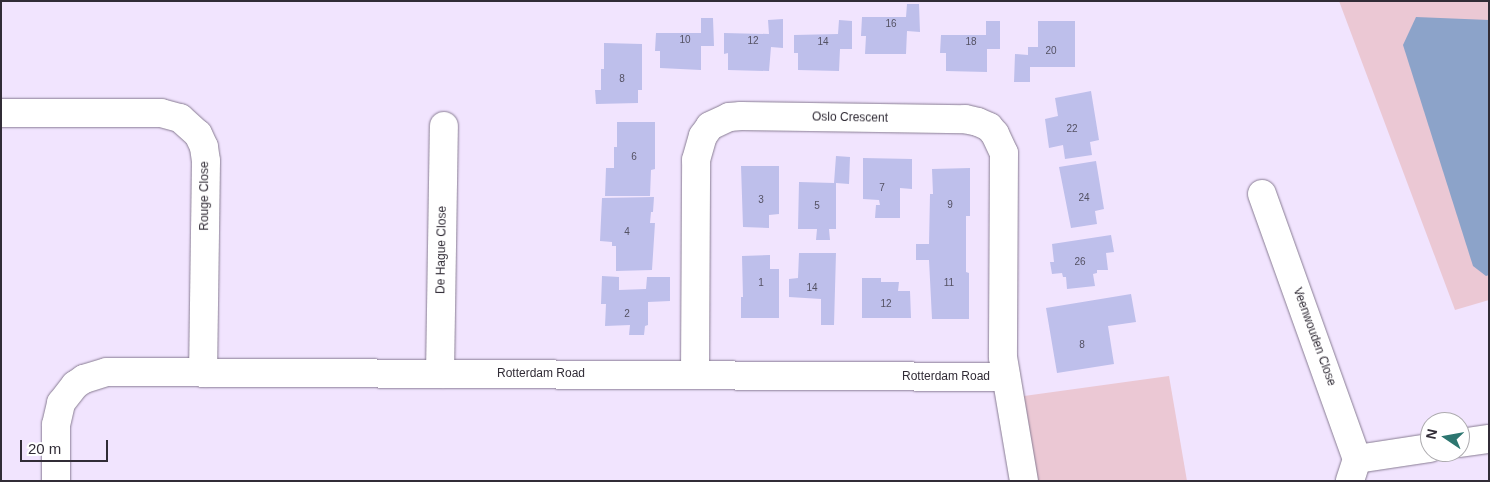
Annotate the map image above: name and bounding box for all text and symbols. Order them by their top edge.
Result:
house number: 16 [885,18,897,30]
house number: 10 [679,34,691,46]
house number: 12 [747,35,759,47]
house number: 14 [817,36,829,48]
house number: 18 [965,36,977,48]
house number: 20 [1045,45,1057,57]
house number: 8 [619,73,625,85]
street label: Oslo Crescent [812,110,888,126]
house number: 22 [1066,123,1078,135]
house number: 6 [631,151,637,163]
street label: Rouge Close [198,161,212,231]
house number: 7 [879,182,885,194]
house number: 24 [1078,192,1090,204]
house number: 3 [758,194,764,206]
house number: 9 [947,199,953,211]
house number: 5 [814,200,820,212]
street label: De Hague Close [434,206,450,294]
house number: 4 [624,226,630,238]
house number: 26 [1074,256,1086,268]
house number: 1 [758,277,764,289]
house number: 11 [944,277,954,289]
house number: 14 [806,282,818,294]
street label: Veenwouden Close [1290,286,1338,388]
house number: 12 [880,298,892,310]
house number: 2 [624,308,630,320]
house number: 8 [1079,339,1085,351]
street label: Rotterdam Road [497,367,585,381]
street label: Rotterdam Road [902,370,990,384]
north arrow [1420,412,1470,462]
text: N [1422,427,1440,441]
scale bar [22,430,110,462]
text: 20 m [28,440,61,457]

